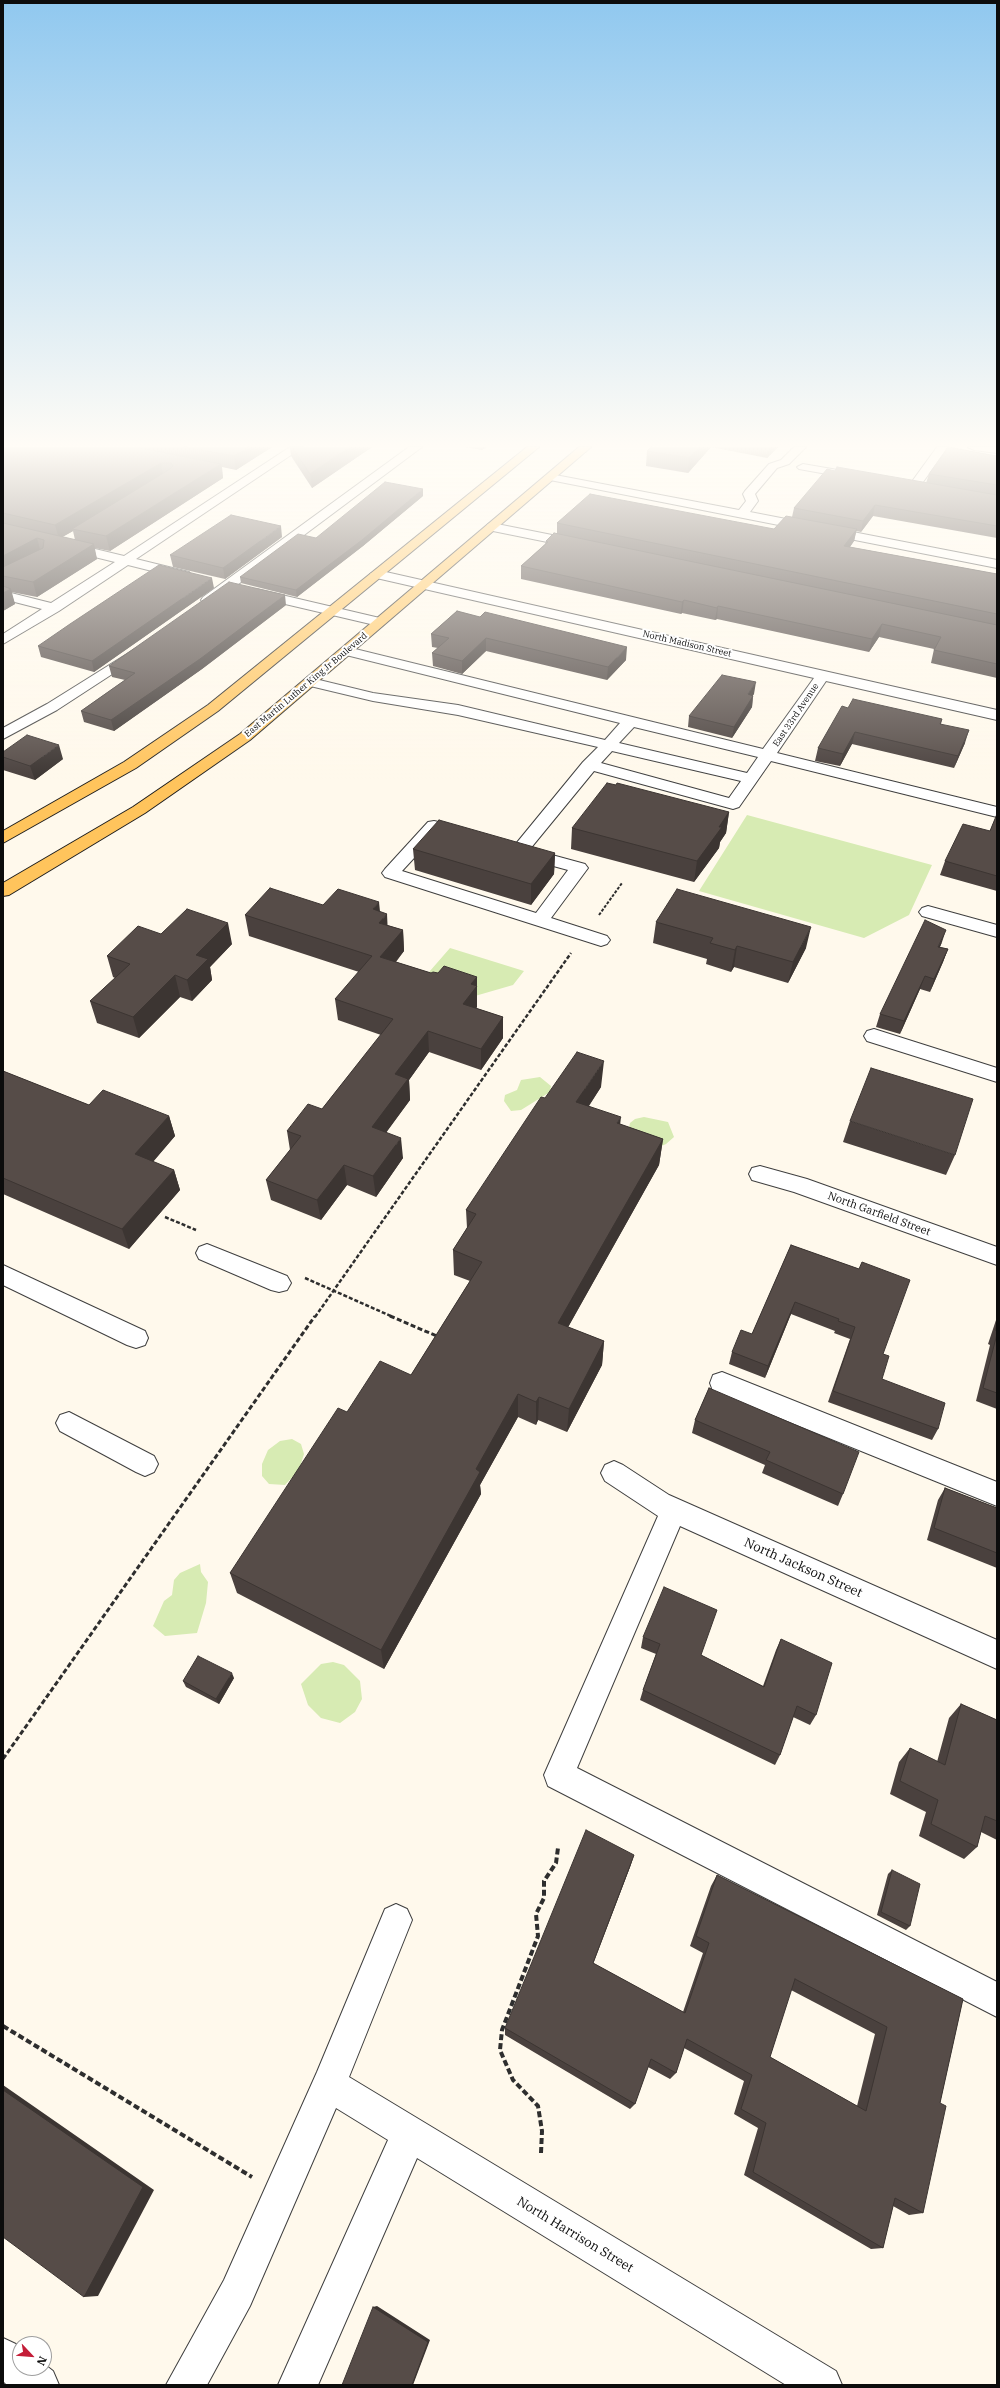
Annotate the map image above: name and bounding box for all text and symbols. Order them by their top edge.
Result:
street label: North Madison Street [642,629,732,659]
street label: East Martin Luther King Jr Boulevard [242,630,370,740]
street label: East 33rd Avenue [771,681,821,749]
street label: North Garfield Street [826,1189,932,1239]
street label: North Jackson Street [741,1535,865,1601]
street label: North Harrison Street [514,2194,636,2276]
north arrow [12,2336,52,2376]
text: N [34,2354,50,2368]

